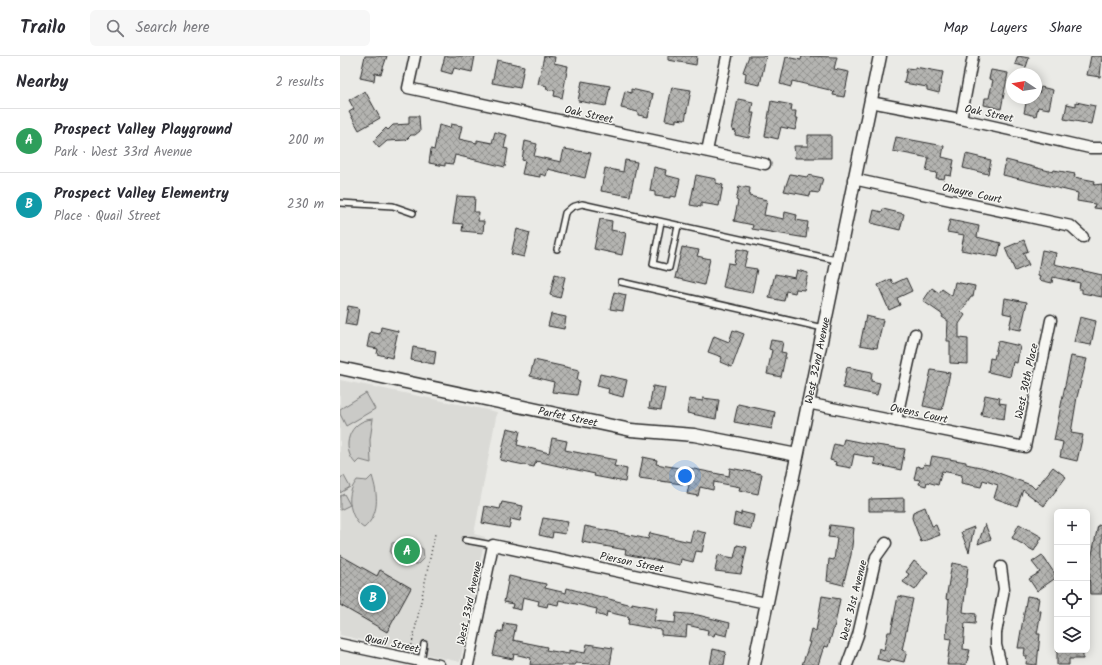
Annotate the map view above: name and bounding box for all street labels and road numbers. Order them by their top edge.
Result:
street label: Oak Street [963,100,1016,128]
street label: Oak Street [563,101,616,129]
street label: Ohayre Court [940,179,1004,209]
street label: West 32nd Avenue [800,316,836,405]
street label: West 30th Place [1010,342,1044,421]
street label: Owens Court [888,399,950,429]
street label: Parfet Street [536,402,600,433]
street label: Pierson Street [598,547,666,579]
street label: West 31st Avenue [835,558,873,642]
street label: West 33rd Avenue [452,560,488,647]
street label: Quail Street [363,629,421,659]

